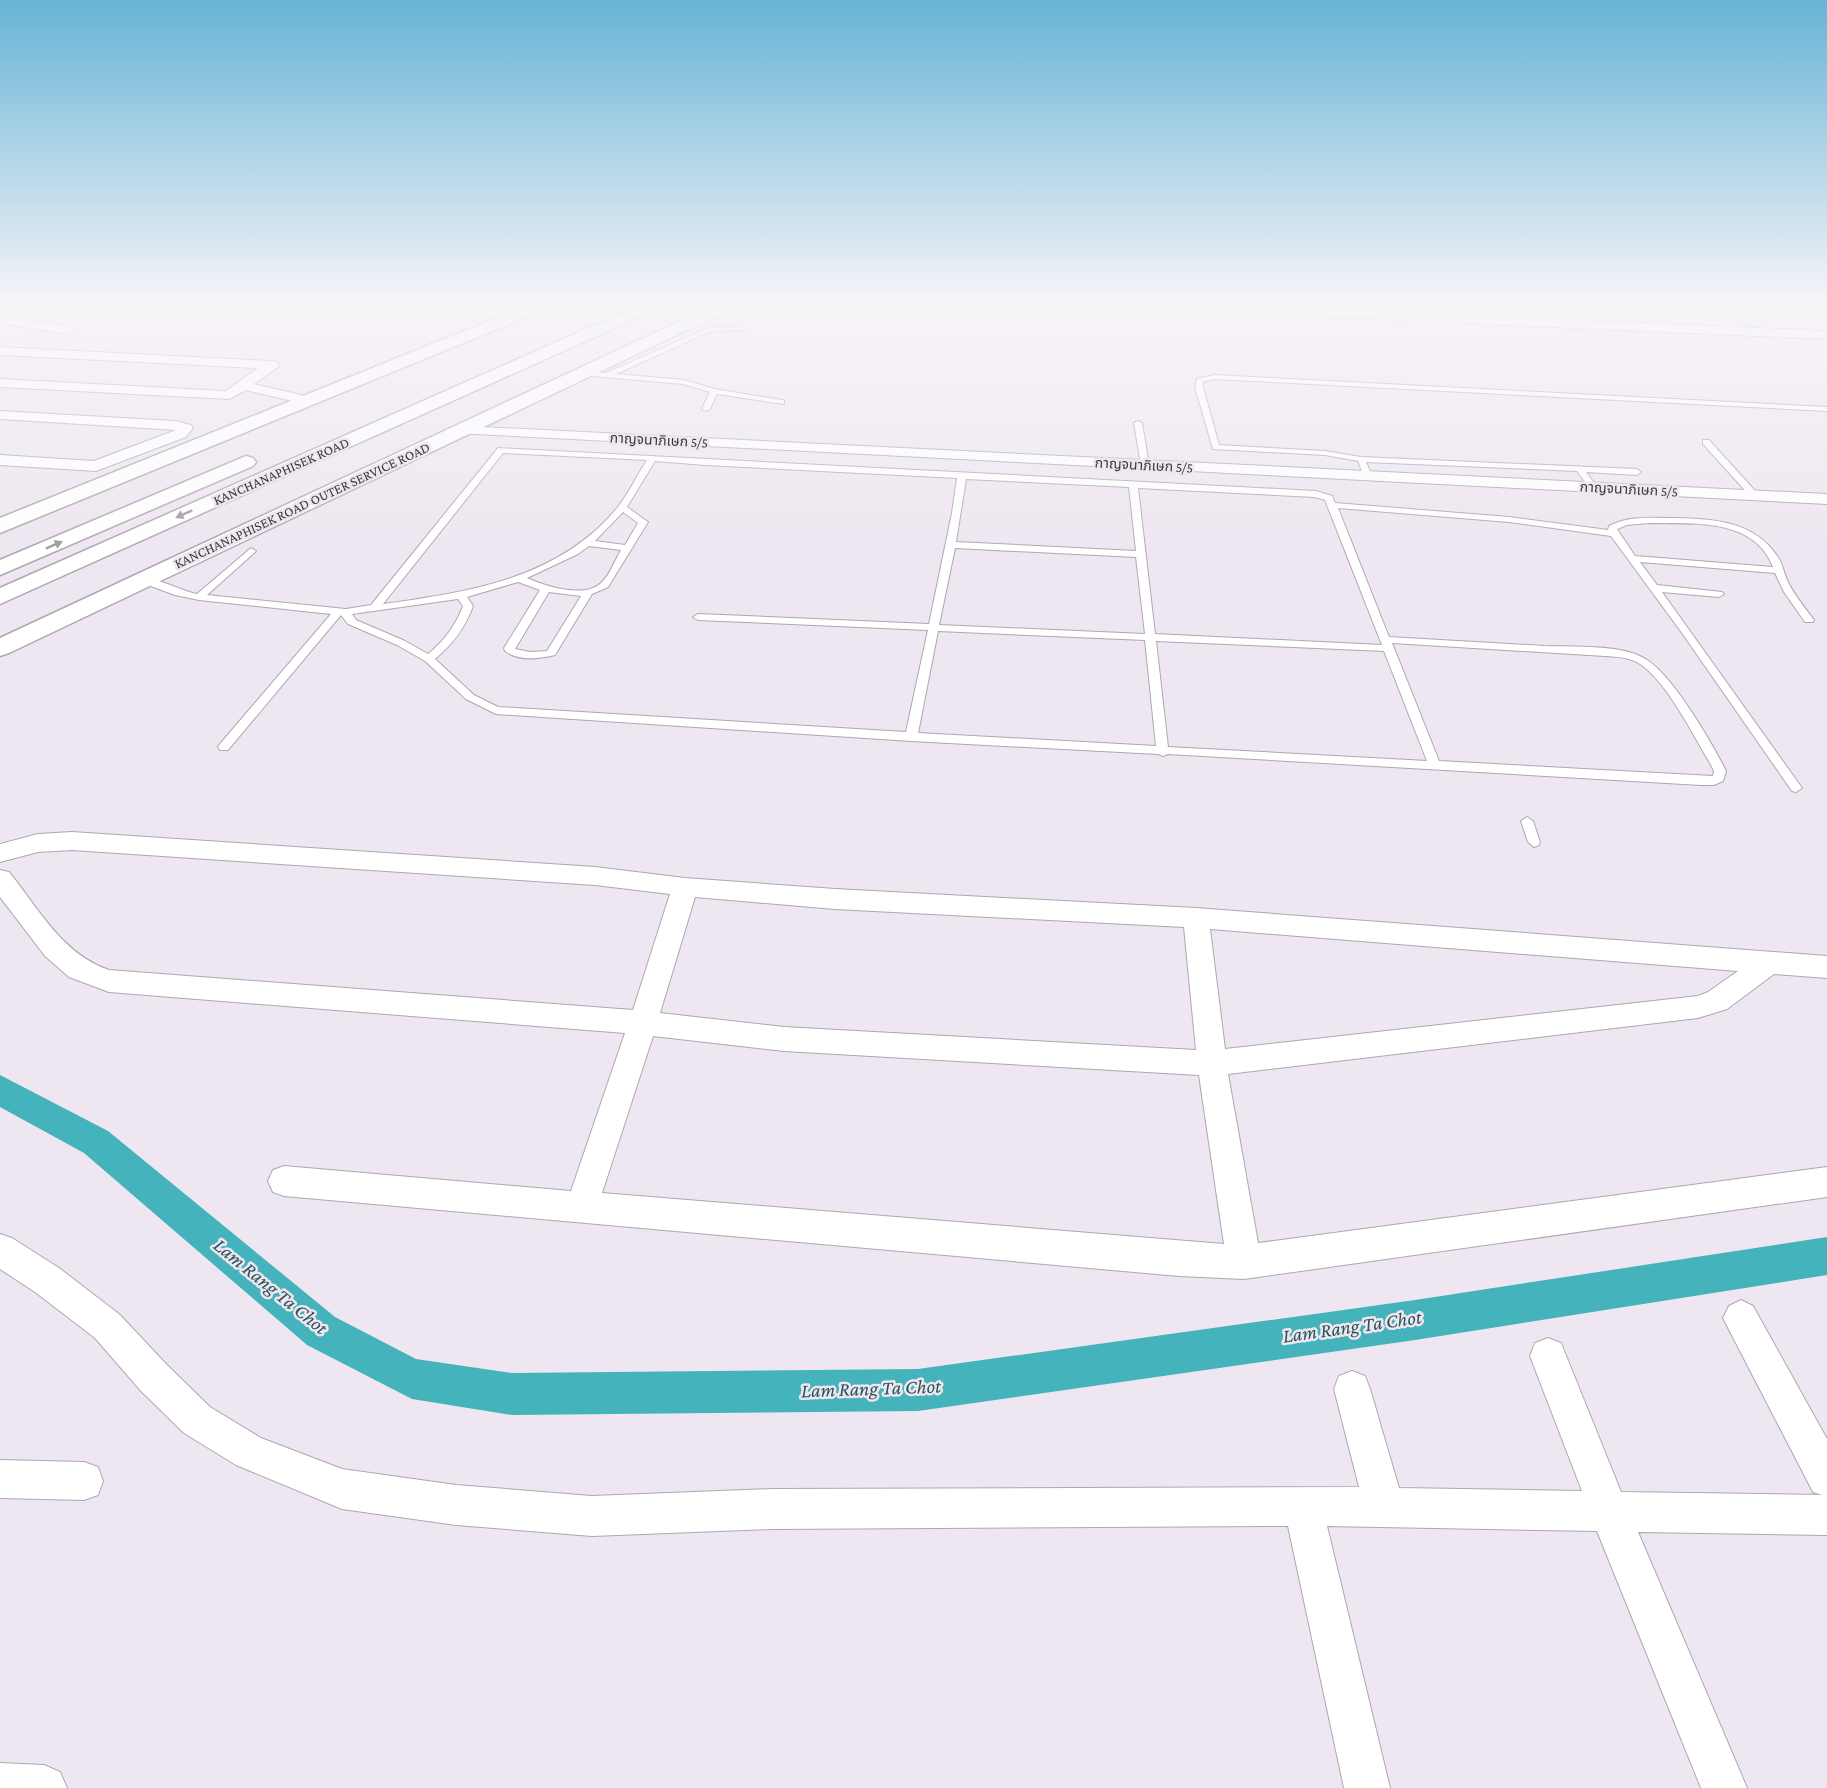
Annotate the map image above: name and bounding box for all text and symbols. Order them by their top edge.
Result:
street label: กาญจนาภิเษก 5/5 [609,429,709,451]
street label: KANCHANAPHISEK ROAD [211,434,351,508]
street label: KANCHANAPHISEK ROAD OUTER SERVICE ROAD [172,439,432,571]
street label: กาญจนาภิเษก 5/5 [1094,454,1194,476]
street label: กาญจนาภิเษก 5/5 [1579,478,1679,500]
one-way arrow [176,510,193,519]
one-way arrow [45,540,63,550]
water label: Lam Rang Ta Chot [209,1233,333,1340]
water label: Lam Rang Ta Chot [1281,1305,1424,1348]
water label: Lam Rang Ta Chot [801,1375,942,1402]

